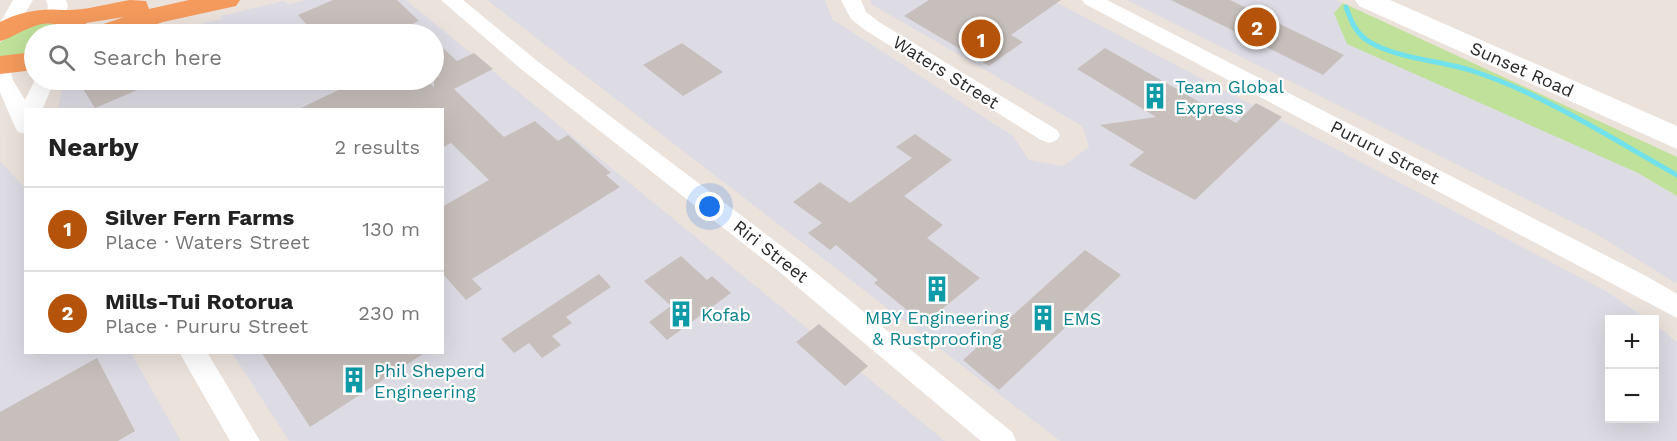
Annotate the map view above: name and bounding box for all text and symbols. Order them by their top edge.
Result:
pin: 2 [1238,4,1276,50]
pin: 1 [962,16,1000,62]
search box [24,24,444,90]
street label: Waters Street [889,31,1003,113]
street label: Sunset Road [1467,37,1577,101]
icon: search [45,41,78,74]
text: Search here [93,45,222,70]
place label: Team Global Express [1175,76,1285,118]
building icon: Team Global Express [1140,81,1170,111]
street label: Pururu Street [1327,116,1443,189]
text: Nearby [48,132,139,162]
text: 2 results [335,135,420,159]
your location [695,192,724,221]
text: Silver Fern Farms [105,205,294,230]
street label: Riri Street [729,215,813,287]
text: 1 [63,217,72,241]
text: 130 m [362,217,420,241]
text: Place · Waters Street [105,230,310,254]
building icon: MBY Engineering & Rustproofing [922,274,952,304]
text: Mills-Tui Rotorua [105,289,293,314]
building icon: Kofab [666,299,696,329]
text: 2 [62,301,73,325]
text: 230 m [358,301,420,325]
building icon: EMS [1028,303,1058,333]
place label: Kofab [701,304,751,325]
place label: MBY Engineering & Rustproofing [865,307,1010,349]
place label: EMS [1063,308,1101,329]
text: Place · Pururu Street [105,314,308,338]
map controls [1605,315,1659,423]
button: + [1605,315,1659,369]
place label: Phil Sheperd Engineering [374,360,485,402]
building icon: Phil Sheperd Engineering [339,365,369,395]
button: − [1605,369,1659,423]

